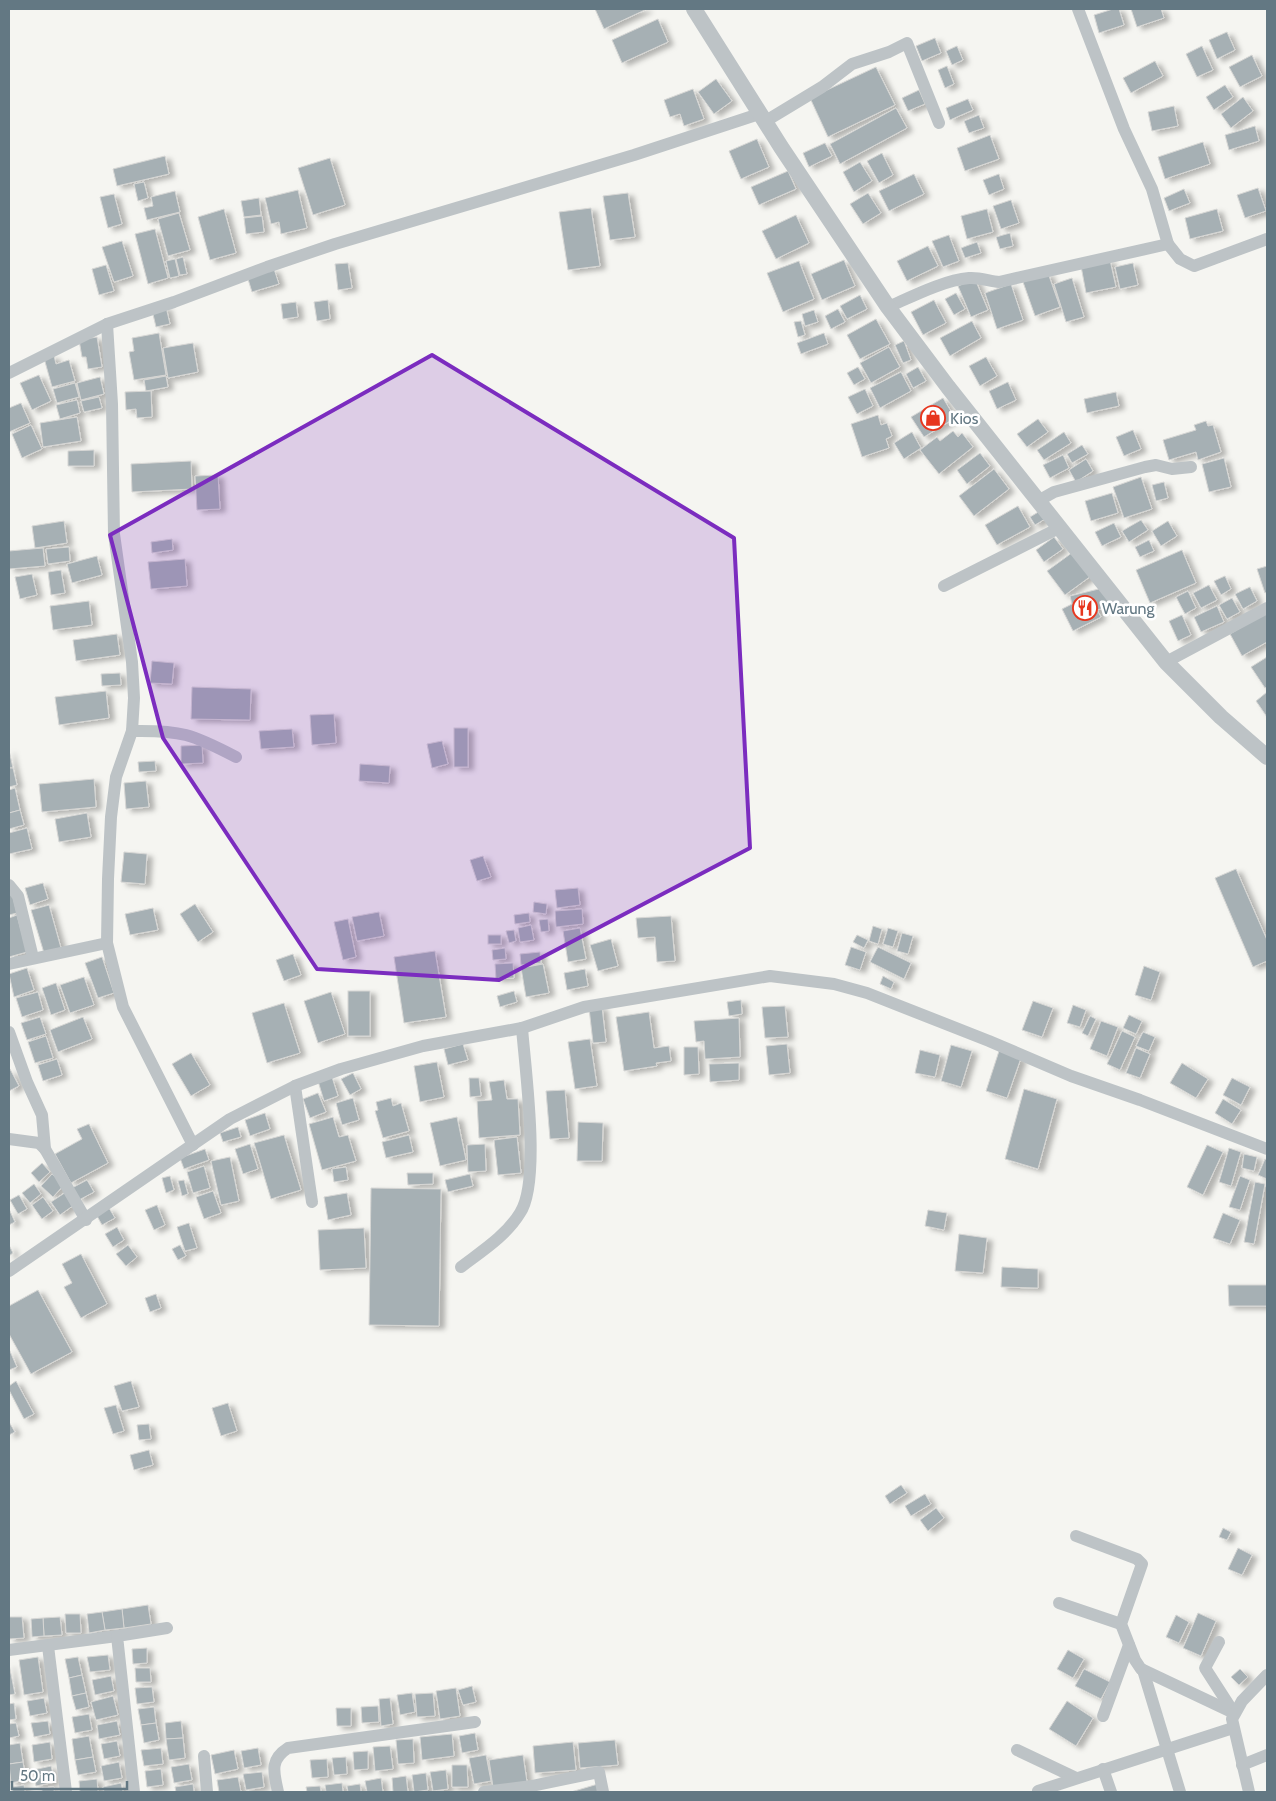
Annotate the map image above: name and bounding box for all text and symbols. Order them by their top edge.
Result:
shop icon: Kios [920,405,946,431]
place label: Kios [950,409,979,428]
restaurant icon: Warung [1072,595,1098,621]
place label: Warung [1102,599,1156,618]
scale bar [12,1758,128,1790]
text: 50 m [20,1767,55,1785]

